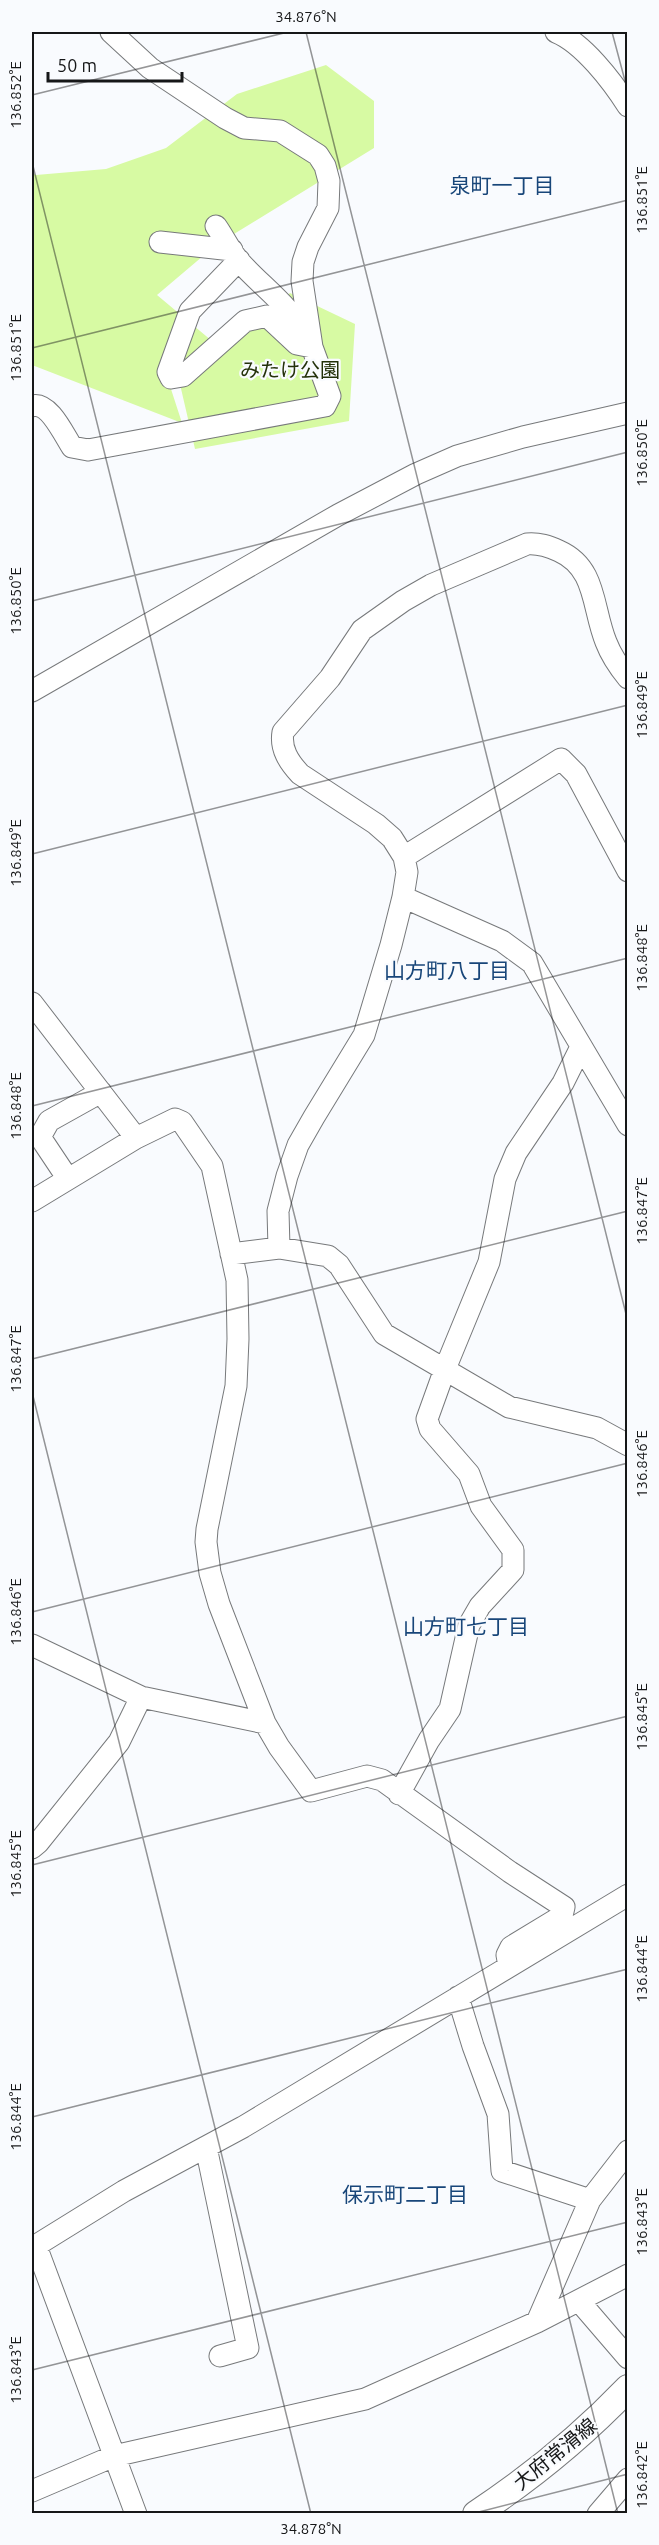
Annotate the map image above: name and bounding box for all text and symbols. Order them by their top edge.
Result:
text: 34.876°N [275,8,337,25]
scale bar [48,45,182,83]
text: 50 m [57,55,97,75]
text: 136.852°E [7,61,24,129]
text: 136.851°E [633,166,650,234]
district label: 泉町一丁目 [450,173,555,197]
text: 136.851°E [7,314,24,382]
park label: みたけ公園 [240,358,340,381]
text: 136.850°E [633,419,650,487]
text: 136.850°E [7,567,24,635]
text: 136.849°E [633,671,650,739]
text: 136.849°E [7,819,24,887]
text: 136.848°E [633,924,650,992]
district label: 山方町八丁目 [384,958,510,982]
text: 136.848°E [7,1072,24,1140]
text: 136.847°E [633,1177,650,1245]
text: 136.847°E [7,1325,24,1393]
text: 136.846°E [633,1430,650,1498]
text: 136.846°E [7,1578,24,1646]
district label: 山方町七丁目 [403,1614,529,1638]
text: 136.845°E [633,1683,650,1751]
text: 136.845°E [7,1830,24,1898]
text: 136.844°E [633,1935,650,2003]
text: 136.844°E [7,2083,24,2151]
district label: 保示町二丁目 [342,2182,468,2206]
text: 136.843°E [633,2188,650,2256]
text: 136.843°E [7,2336,24,2404]
street label: 大府常滑線 [509,2413,601,2494]
text: 136.842°E [633,2441,650,2509]
text: 34.878°N [280,2520,342,2537]

